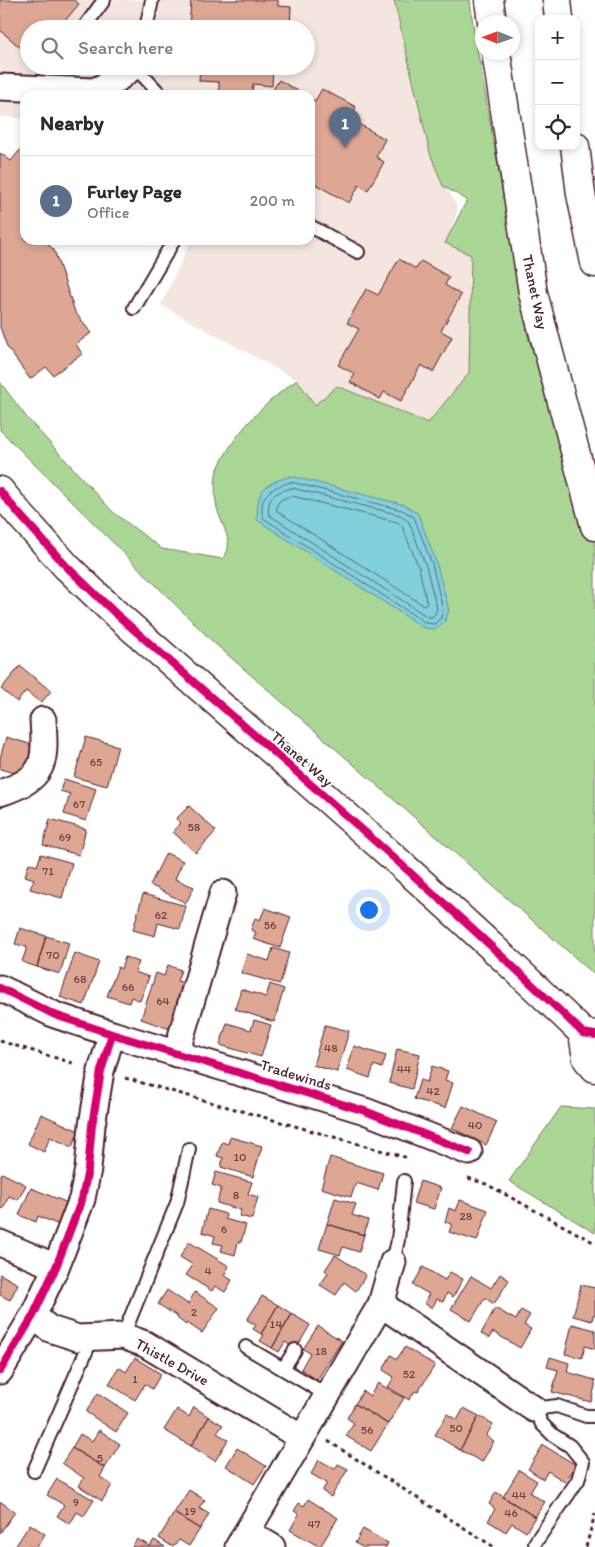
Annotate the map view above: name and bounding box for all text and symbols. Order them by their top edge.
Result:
north arrow [475,15,520,60]
map controls [535,15,580,150]
button: + [535,15,580,60]
search box [20,20,315,75]
icon: search [38,34,66,62]
text: Search here [78,36,173,59]
button: − [535,60,580,105]
button: locate [535,105,580,150]
pin: 1 [329,107,361,148]
text: Nearby [40,110,104,135]
text: Furley Page [87,180,182,203]
text: 1 [52,191,60,210]
text: 200 m [250,191,295,210]
text: Office [87,203,129,222]
street label: Thanet Way [518,253,552,331]
street label: Thanet Way [267,727,337,791]
house number: 65 [90,755,102,769]
house number: 67 [73,797,85,811]
house number: 58 [188,820,201,834]
house number: 69 [59,830,71,844]
house number: 71 [42,864,54,878]
your location [356,897,382,923]
house number: 62 [155,908,168,922]
house number: 56 [264,918,276,932]
house number: 70 [46,948,60,962]
house number: 68 [74,972,87,986]
house number: 66 [122,980,134,994]
house number: 64 [156,994,170,1008]
house number: 48 [324,1041,338,1055]
street label: Tradewinds [258,1056,334,1094]
house number: 44 [397,1062,411,1076]
house number: 42 [426,1084,440,1098]
house number: 40 [468,1118,482,1132]
house number: 10 [234,1150,246,1164]
house number: 8 [233,1188,240,1202]
house number: 28 [460,1209,473,1223]
house number: 6 [221,1222,227,1236]
house number: 4 [204,1264,212,1278]
house number: 2 [191,1305,198,1319]
house number: 14 [270,1317,282,1331]
street label: Thistle Drive [132,1335,212,1389]
house number: 18 [315,1344,327,1358]
house number: 52 [403,1367,416,1381]
house number: 1 [132,1372,138,1386]
house number: 50 [449,1421,463,1435]
house number: 56 [361,1423,373,1437]
house number: 5 [97,1451,103,1465]
house number: 44 [512,1488,526,1502]
house number: 9 [73,1495,79,1509]
house number: 19 [184,1504,196,1518]
house number: 46 [504,1506,518,1520]
house number: 47 [307,1517,321,1531]

